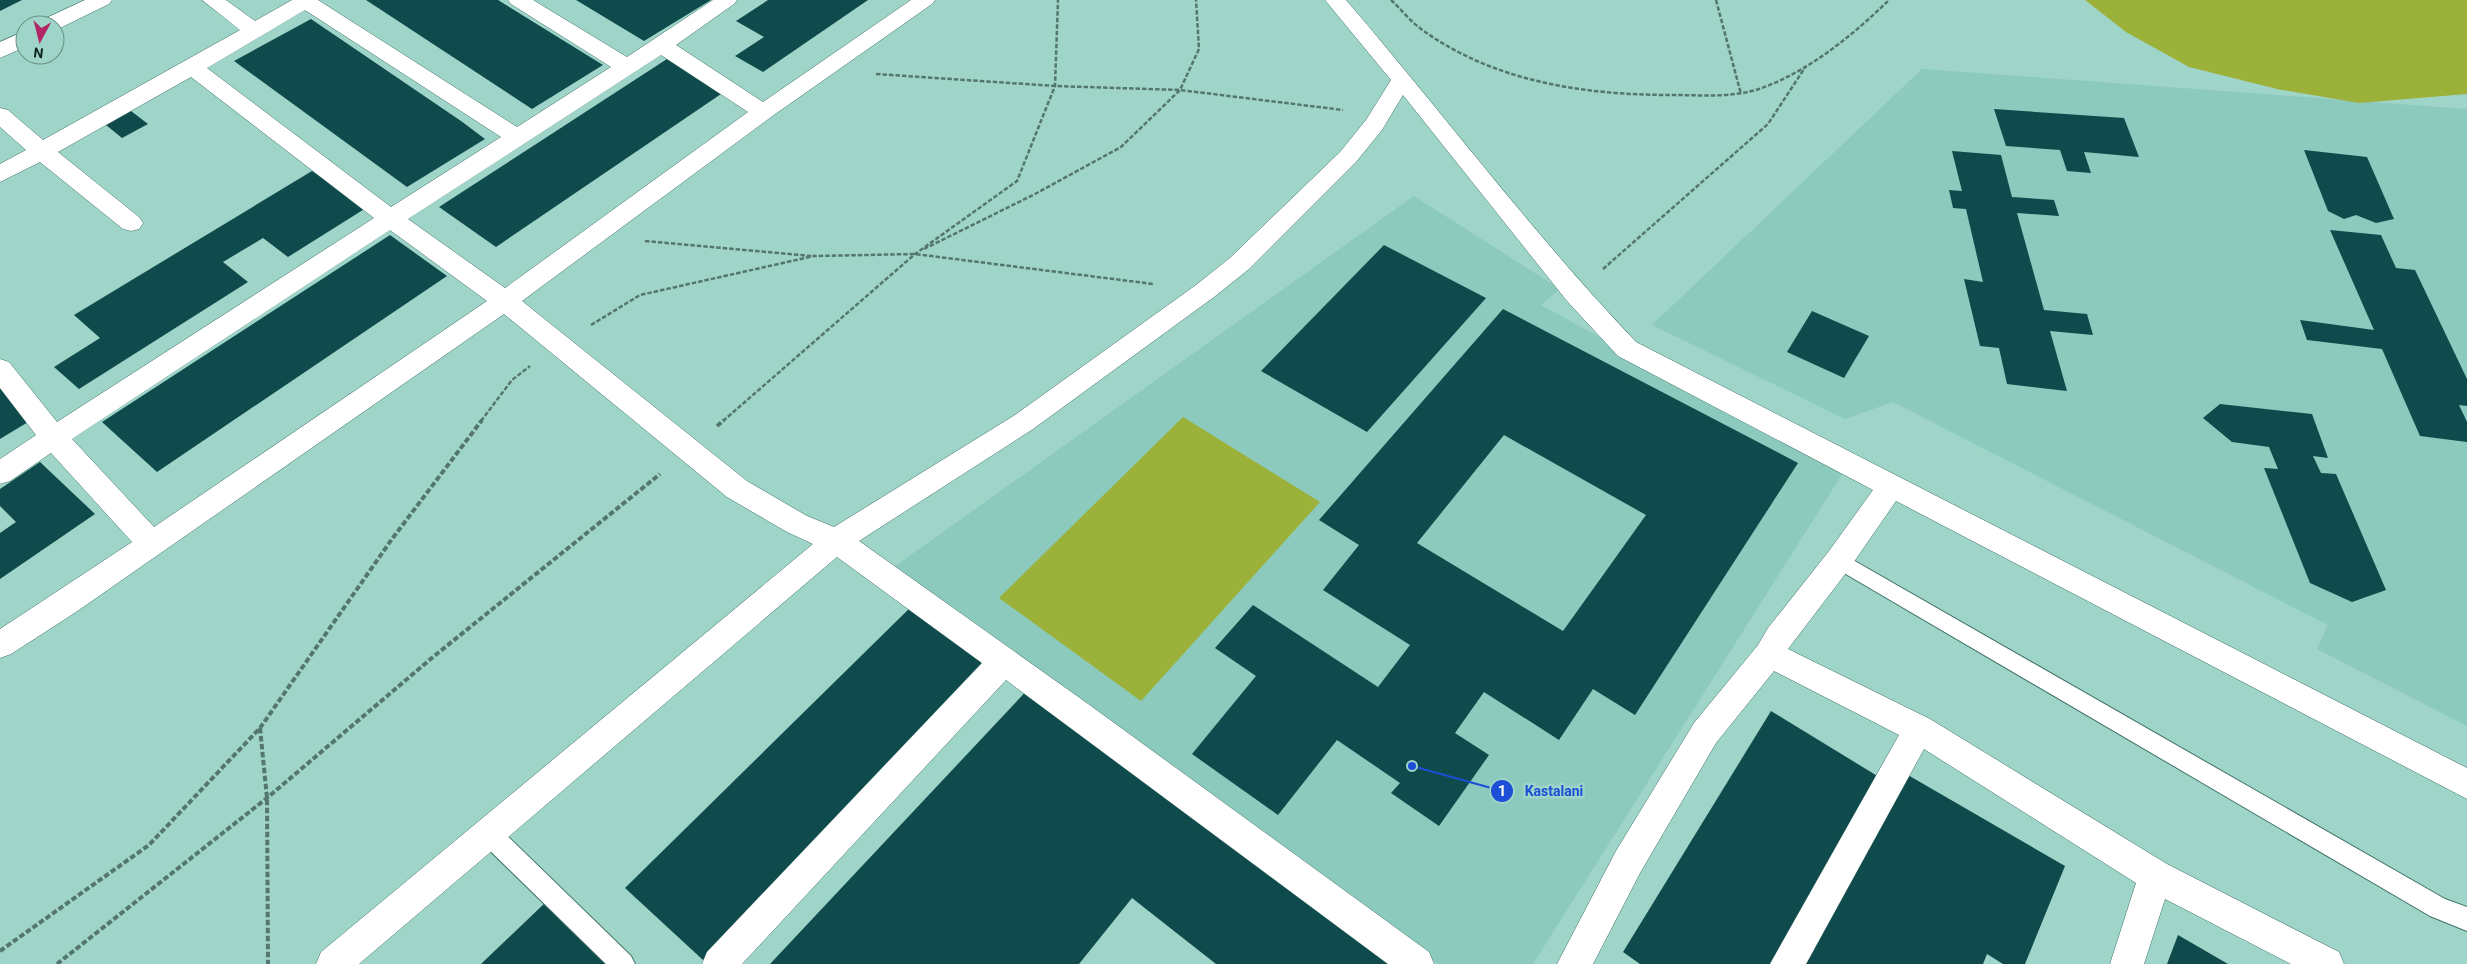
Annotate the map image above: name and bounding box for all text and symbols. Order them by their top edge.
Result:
north arrow [15,15,65,65]
text: N [33,44,44,61]
callout: Kastalani [1490,776,1593,805]
text: 1 [1498,782,1506,800]
text: Kastalani [1525,783,1583,799]

